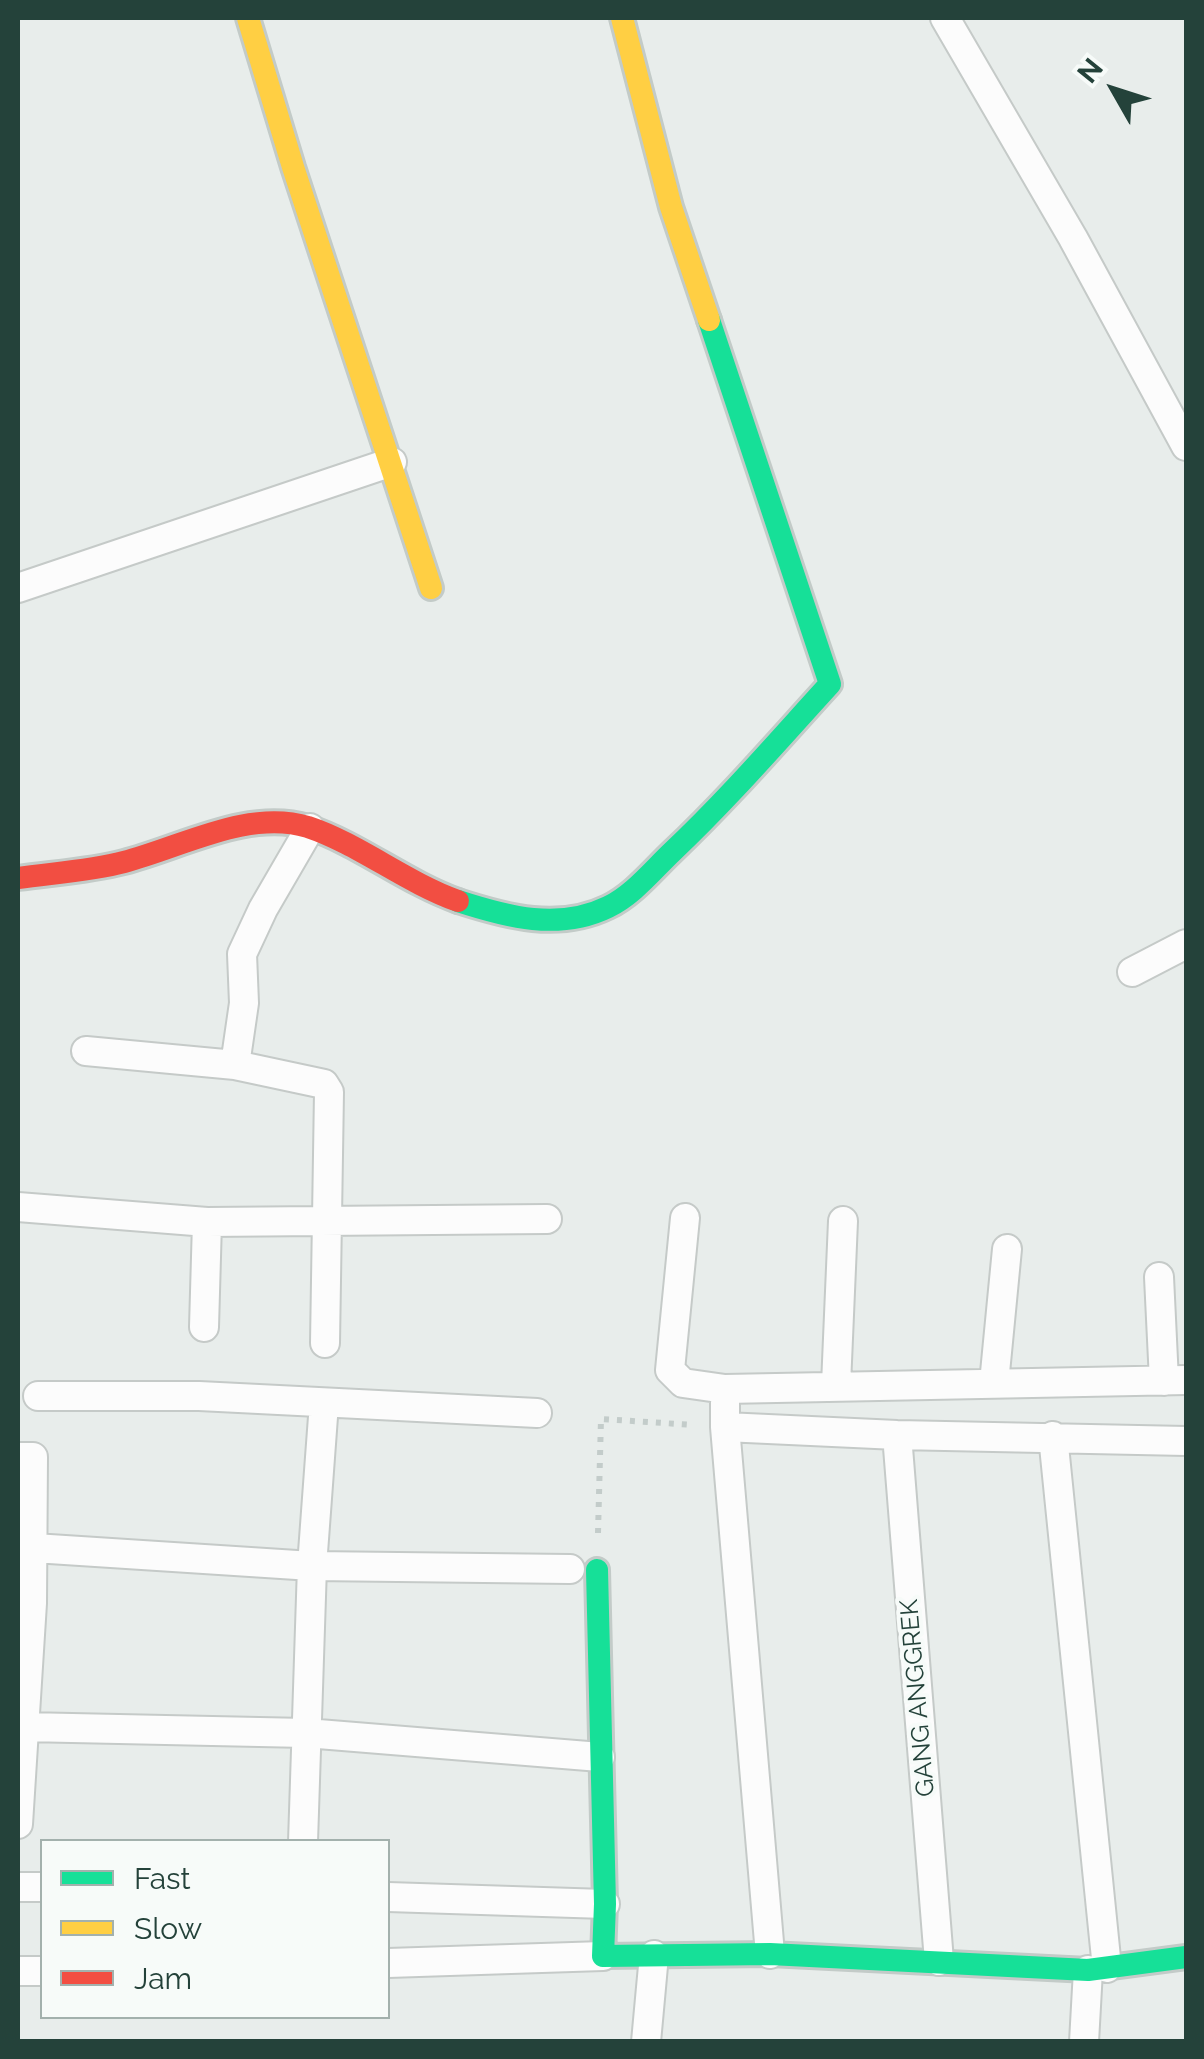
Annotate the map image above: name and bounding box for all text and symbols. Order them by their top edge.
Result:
north arrow [1064,40,1164,140]
text: N [1071,52,1110,89]
street label: GANG ANGGREK [894,1598,942,1798]
legend [40,1839,390,2019]
text: Fast [134,1861,191,1896]
text: Slow [134,1911,202,1946]
text: Jam [134,1961,192,1996]

